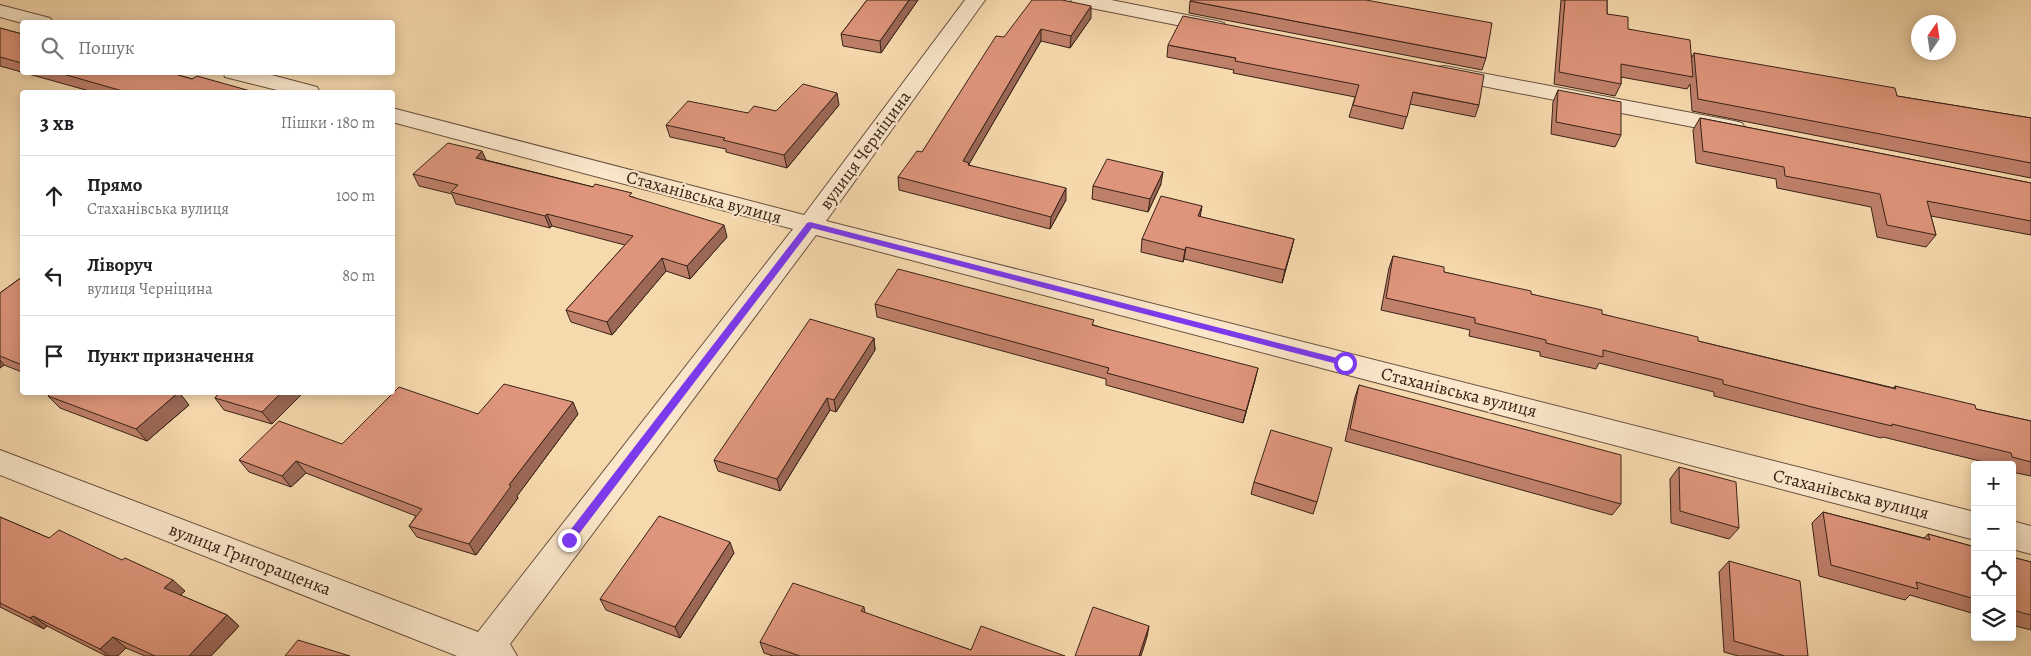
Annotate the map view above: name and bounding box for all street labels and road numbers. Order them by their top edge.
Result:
street label: вулиця Черніцина [814,85,917,214]
street label: Стаханівська вулиця [624,165,784,229]
street label: Стаханівська вулиця [1379,361,1539,423]
street label: Стаханівська вулиця [1771,463,1931,525]
street label: вулиця Григоращенка [166,517,335,601]

